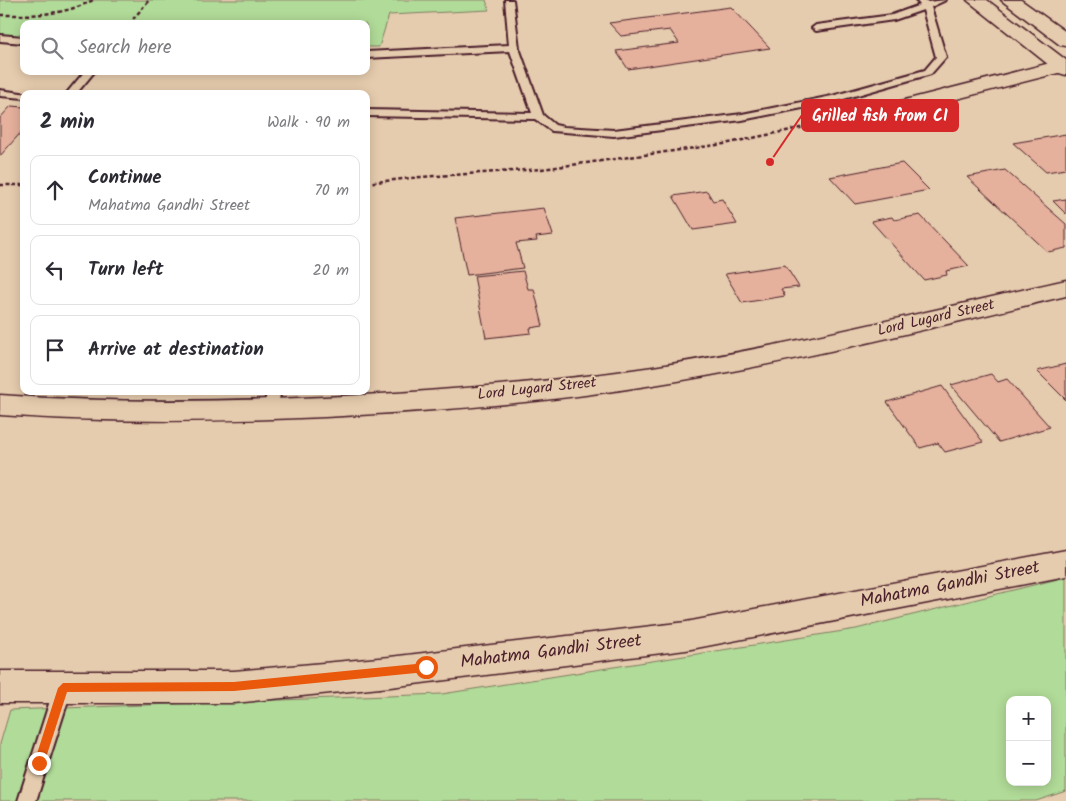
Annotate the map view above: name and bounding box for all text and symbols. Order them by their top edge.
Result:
search box [20,20,370,75]
text: Search here [78,33,172,63]
icon: search [38,34,66,62]
callout: Grilled fish from CI [802,100,958,131]
text: Grilled fish from CI [812,104,948,129]
text: 2 min [40,106,95,139]
text: Walk · 90 m [267,110,350,135]
text: Continue [88,163,161,193]
icon: ahead [41,176,69,204]
text: 70 m [314,178,349,203]
text: Mahatma Gandhi Street [88,193,250,218]
text: Turn left [88,255,163,285]
icon: left [41,256,69,284]
text: 20 m [313,258,349,283]
street label: Lord Lugard Street [875,293,997,343]
text: Arrive at destination [88,335,264,365]
icon: arrive [41,336,69,364]
street label: Lord Lugard Street [476,371,598,407]
street label: Mahatma Gandhi Street [858,553,1043,617]
street label: Mahatma Gandhi Street [459,626,644,678]
route start [415,656,438,679]
map controls [1006,696,1051,786]
button: + [1006,696,1051,741]
button: − [1006,741,1051,786]
route end [28,752,51,775]

